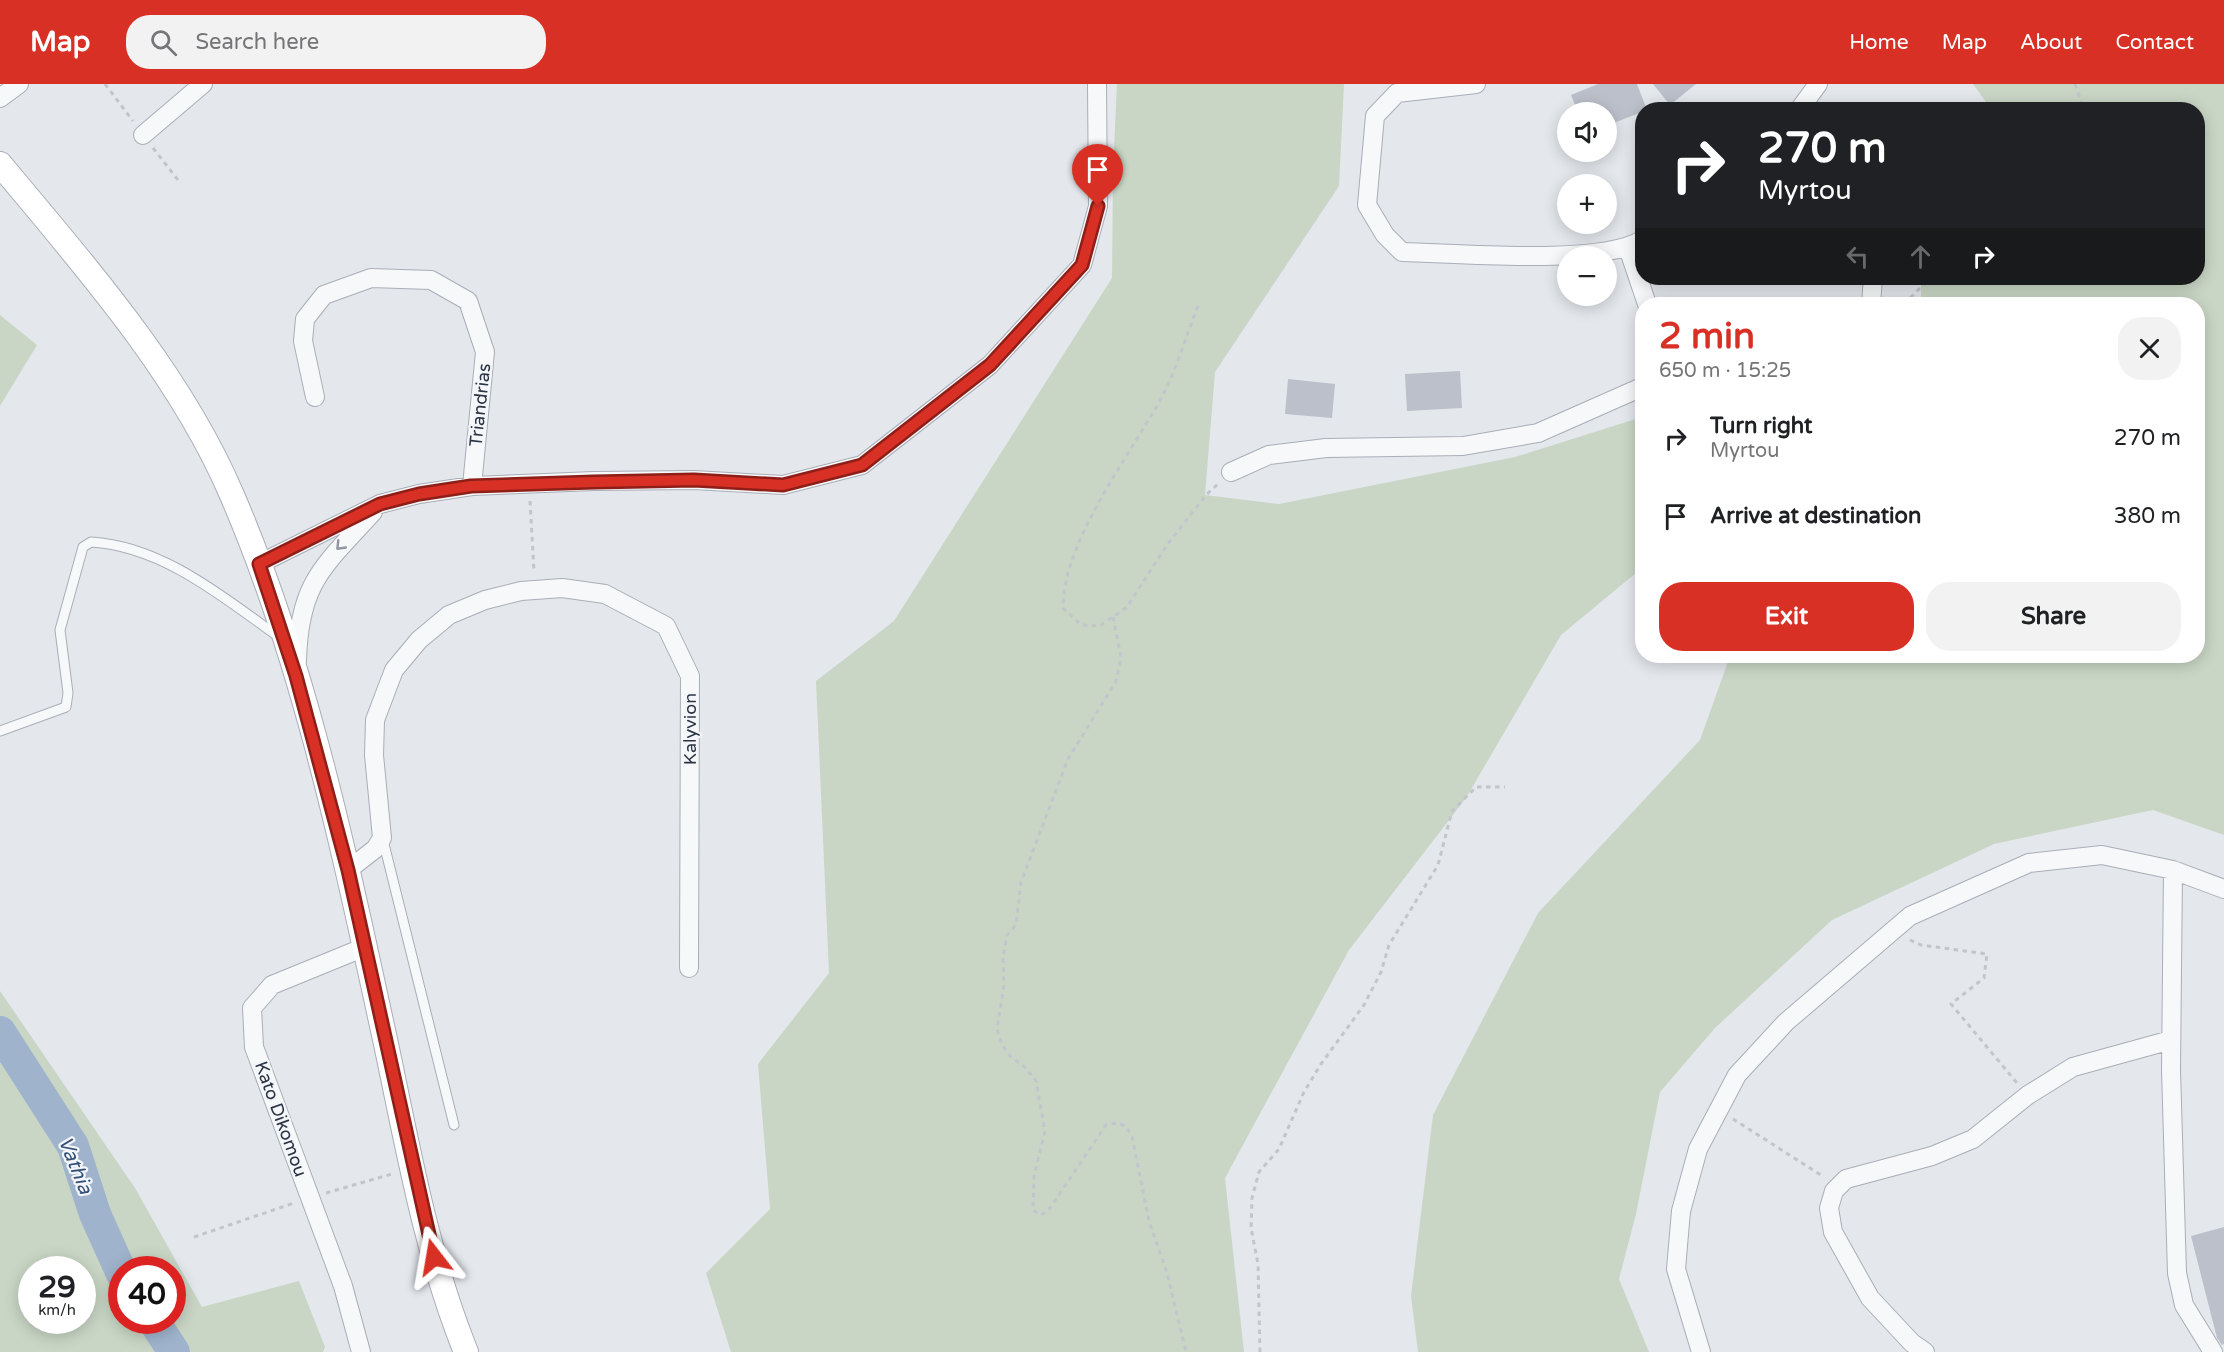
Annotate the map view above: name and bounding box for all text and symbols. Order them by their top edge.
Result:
search box [126,15,546,69]
text: Map [30,25,90,59]
icon: search [147,26,180,59]
text: Search here [195,29,319,55]
text: Home [1849,30,1909,55]
text: Map [1942,30,1987,55]
text: About [2020,30,2082,55]
text: Contact [2115,30,2194,55]
map controls [1557,102,1617,306]
button: sound [1557,102,1617,162]
text: 270 m [1758,123,1887,174]
icon: right [1659,126,1737,204]
pin [1072,144,1123,206]
icon: arrive [1081,153,1114,186]
button: + [1557,174,1617,234]
text: Myrtou [1758,174,1852,207]
icon: left [1841,240,1874,273]
icon: ahead [1904,240,1937,273]
icon: right [1967,240,2000,273]
button: − [1557,246,1617,306]
text: 2 min [1659,315,1755,358]
button: close [2118,317,2181,380]
text: 650 m · 15:25 [1659,359,1791,383]
street label: Triandrias [465,362,495,448]
text: Turn right [1710,413,1812,439]
icon: right [1659,422,1692,455]
text: 270 m [2114,425,2181,451]
text: Myrtou [1710,439,1779,463]
icon: arrive [1659,500,1692,533]
text: Arrive at destination [1710,503,1921,529]
text: 380 m [2114,503,2181,529]
one-way arrow [336,540,347,550]
button: Exit [1659,582,1914,651]
button: Share [1926,582,2181,651]
street label: Kalyvion [679,693,701,765]
street label: Kato Dikomou [250,1058,312,1180]
water label: Vathia [53,1133,98,1198]
position arrow [402,1225,466,1289]
speed limit sign: 40 [108,1256,186,1334]
text: 29 [38,1269,76,1306]
text: km/h [38,1301,76,1319]

